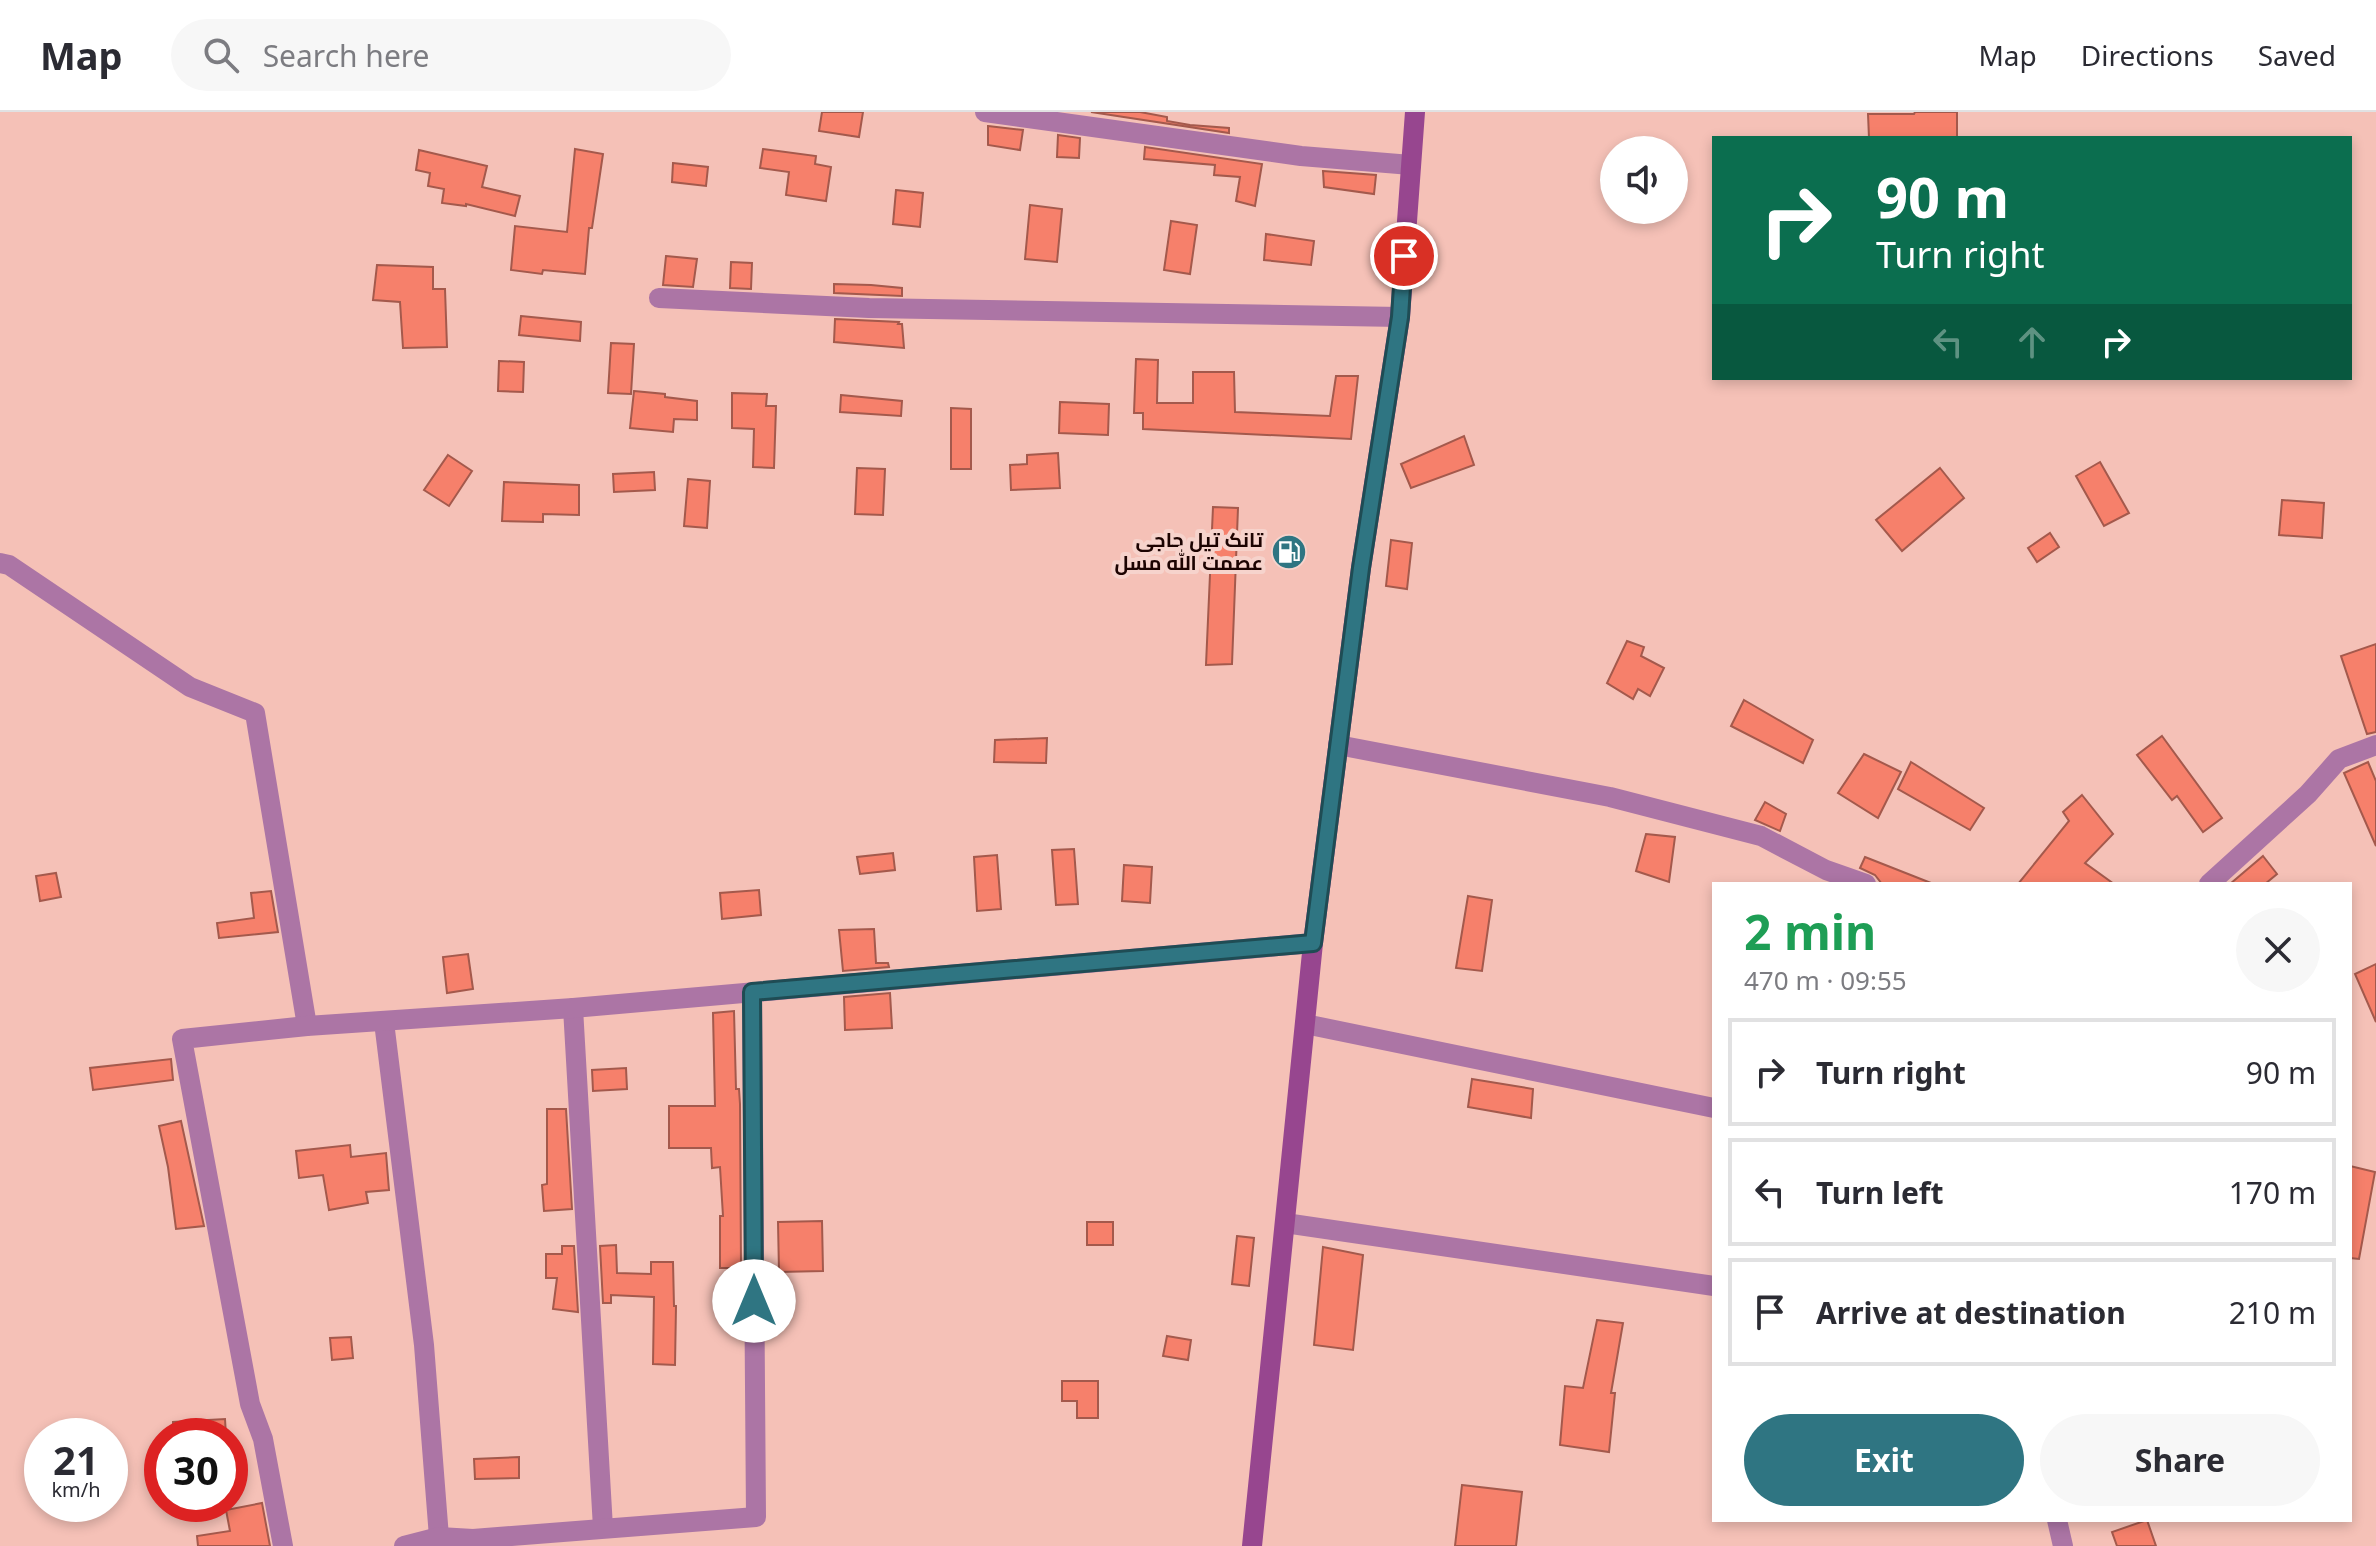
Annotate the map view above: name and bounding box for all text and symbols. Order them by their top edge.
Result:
search box [171,19,731,91]
text: Map [40,29,123,81]
icon: search [199,33,243,77]
text: Search here [263,35,430,76]
text: Map [1978,36,2037,74]
text: Directions [2081,36,2214,74]
text: Saved [2258,36,2336,74]
map controls [1600,136,1688,224]
button: sound [1600,136,1688,224]
text: 90 m [1876,158,2009,234]
icon: right [1744,168,1848,272]
pin [1370,222,1438,290]
text: Turn right [1876,230,2044,279]
icon: arrive [1382,234,1426,278]
icon: left [1926,320,1970,364]
icon: ahead [2010,320,2054,364]
icon: right [2094,320,2138,364]
place label: تانک تیل حاجی عصمت الله مسل [1115,526,1264,576]
fuel station icon: تانک تیل حاجی عصمت الله مسل [1270,533,1308,571]
text: 2 min [1744,899,1876,964]
button: close [2236,908,2320,992]
text: 470 m · 09:55 [1744,962,1907,998]
icon: right [1748,1050,1792,1094]
text: Turn right [1816,1052,1966,1093]
text: 90 m [2246,1052,2316,1093]
icon: left [1748,1170,1792,1214]
text: Turn left [1816,1172,1944,1213]
text: 170 m [2229,1172,2316,1213]
position arrow [712,1259,796,1343]
icon: arrive [1748,1290,1792,1334]
text: Arrive at destination [1816,1292,2126,1333]
text: 210 m [2229,1292,2316,1333]
button: Exit [1744,1414,2024,1506]
button: Share [2040,1414,2320,1506]
speed limit sign: 30 [144,1418,248,1522]
text: 21 [53,1432,99,1487]
text: km/h [51,1476,101,1503]

